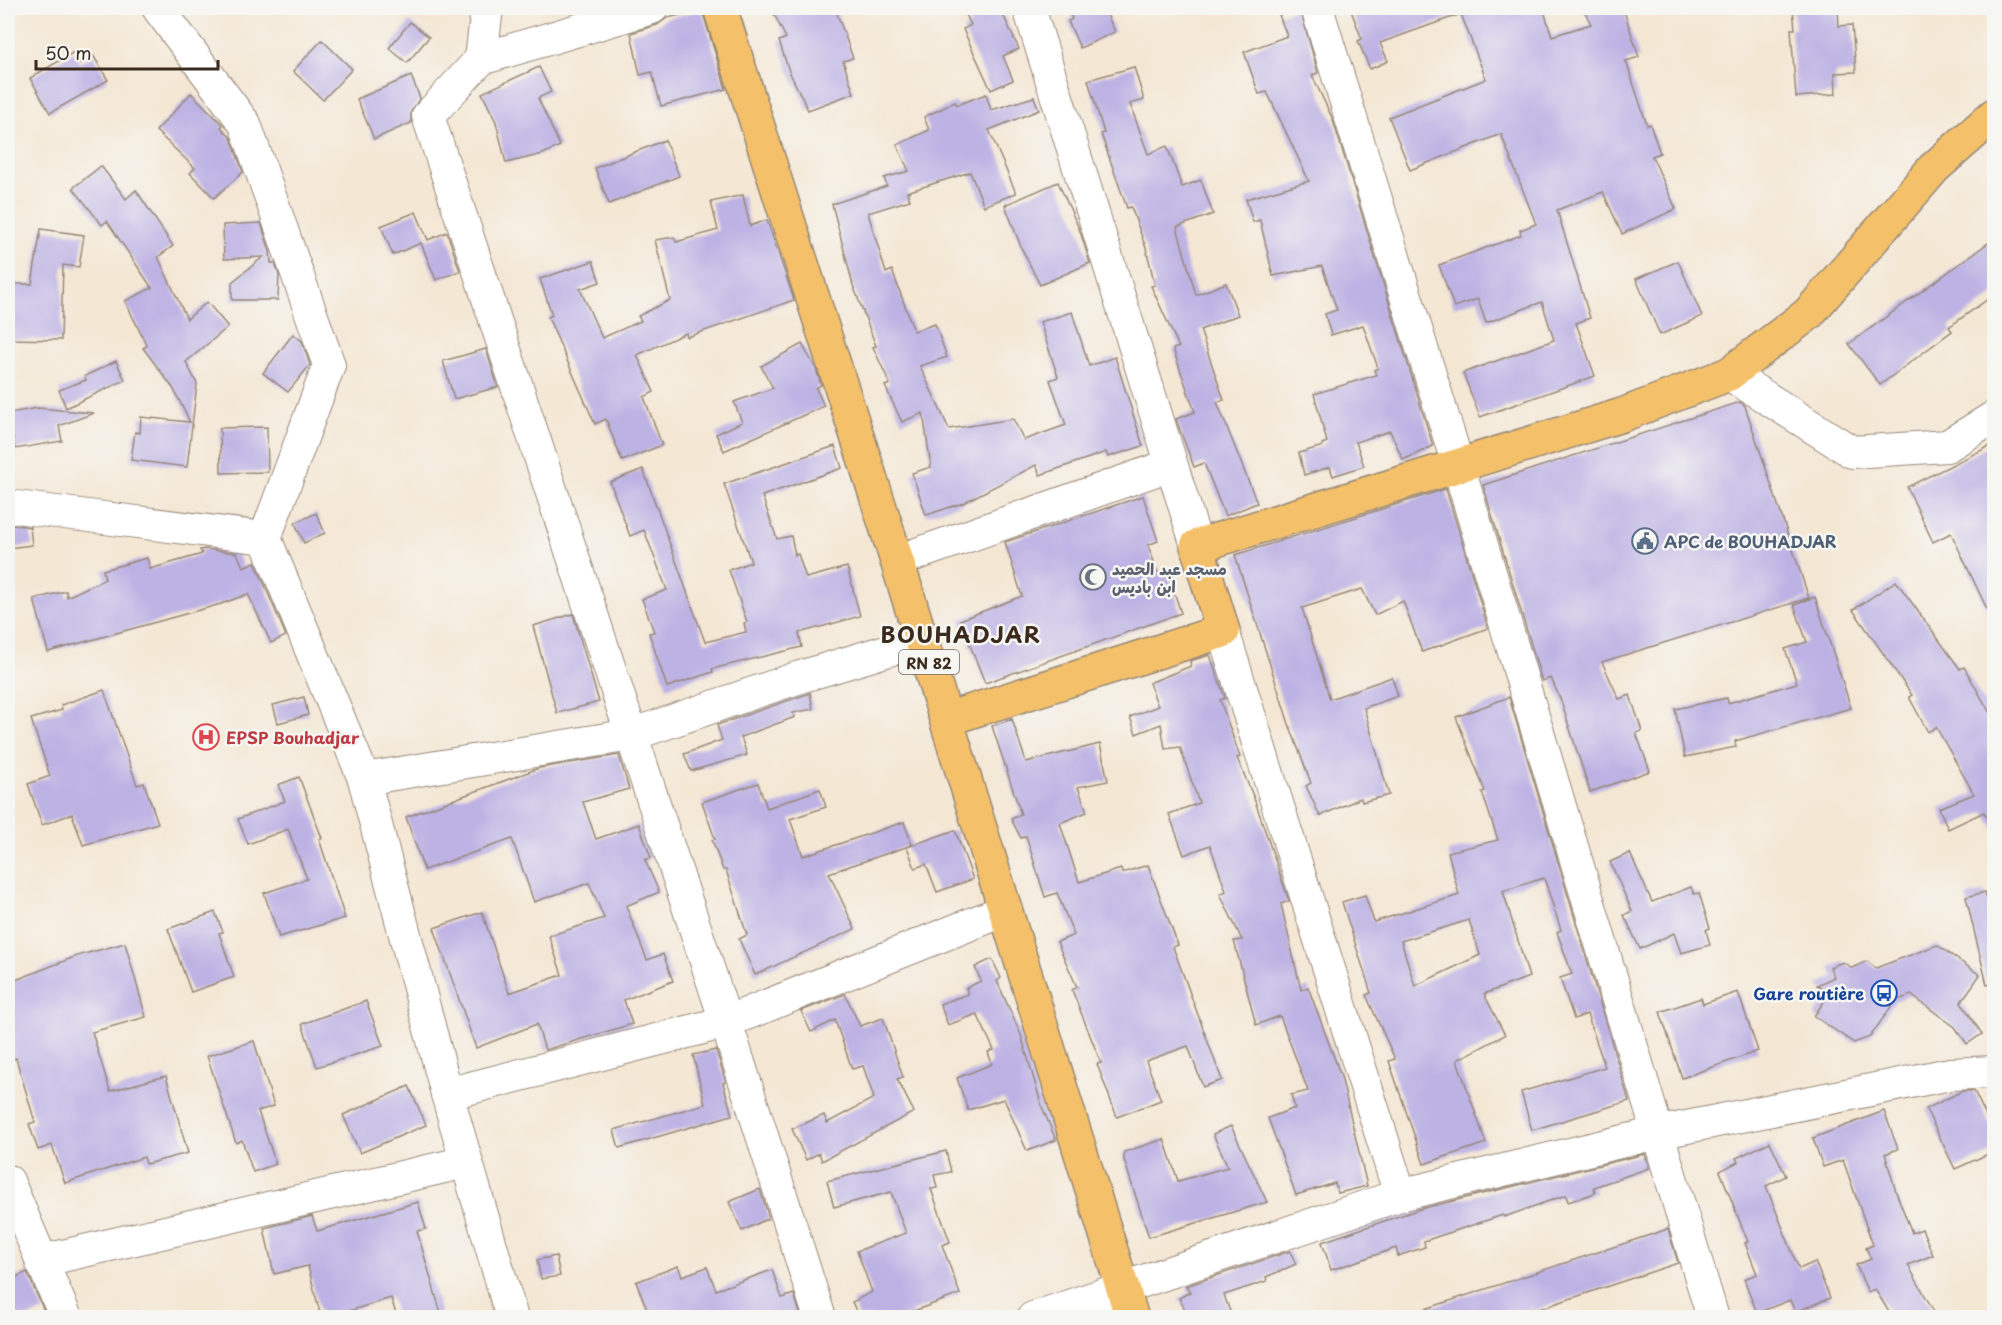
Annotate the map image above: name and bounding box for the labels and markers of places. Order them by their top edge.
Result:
public building icon: APC de BOUHADJAR [1630,526,1660,556]
place label: APC de BOUHADJAR [1664,529,1837,553]
place label: مسجد عبد الحميد ابن باديس [1112,556,1227,598]
mosque icon: مسجد عبد الحميد ابن باديس [1078,562,1108,592]
hospital icon: EPSP Bouhadjar [191,722,221,752]
place label: EPSP Bouhadjar [226,725,360,749]
bus stop icon: Gare routière [1869,978,1899,1008]
place label: Gare routière [1753,981,1864,1005]

